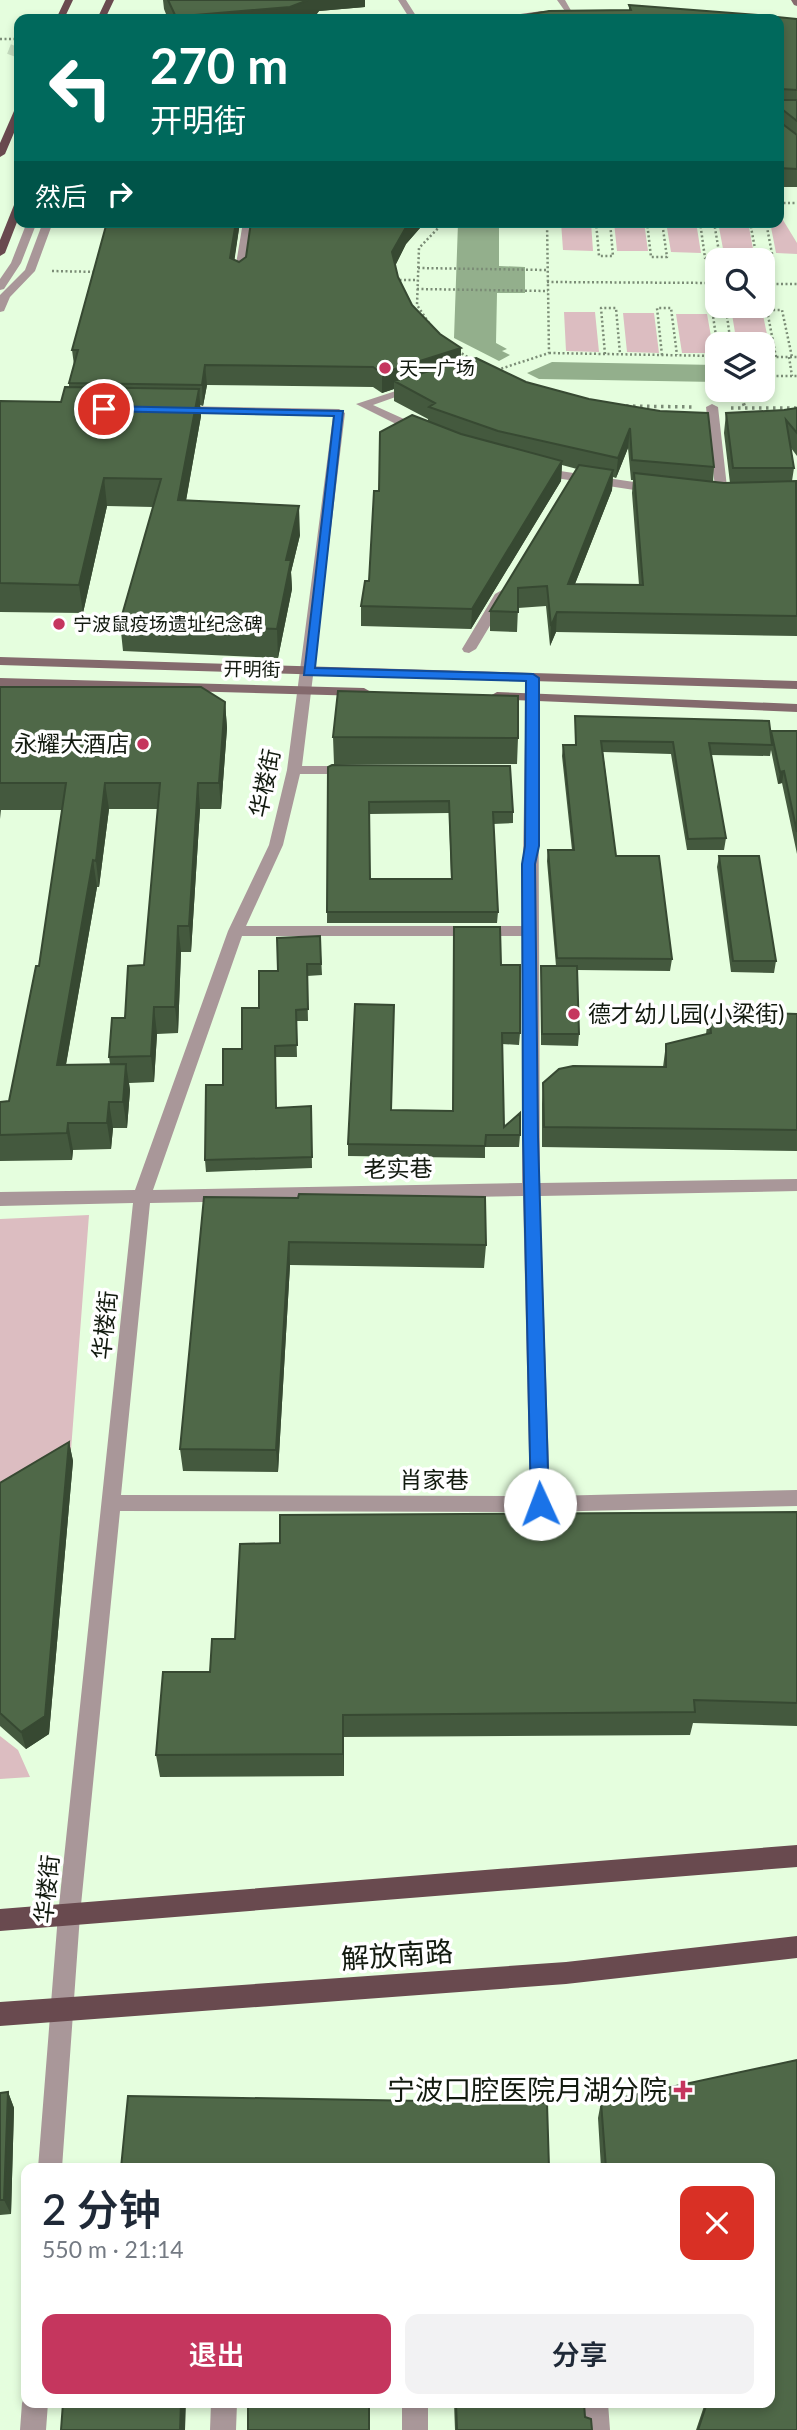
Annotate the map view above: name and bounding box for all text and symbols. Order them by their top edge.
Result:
text: 270 m [150,36,288,94]
icon: left [35,42,126,133]
text: 开明街 [150,100,246,139]
icon: right [101,175,139,213]
text: 然后 [35,180,87,212]
map controls [705,248,775,402]
button: search [705,248,775,318]
button: layers [705,332,775,402]
place label: 天一广场 [399,356,475,379]
marker: 天一广场 [377,360,393,376]
pin [74,379,134,439]
icon: arrive [85,390,123,428]
place label: 宁波鼠疫场遗址纪念碑 [73,612,263,635]
marker: 宁波鼠疫场遗址纪念碑 [51,616,67,632]
street label: 开明街 [223,657,281,680]
place label: 永耀大酒店 [14,729,129,757]
marker: 永耀大酒店 [135,736,151,752]
street label: 华楼街 [243,746,285,819]
place label: 德才幼儿园(小梁街) [588,999,784,1027]
marker: 德才幼儿园(小梁街) [566,1006,582,1022]
street label: 老实巷 [363,1153,433,1183]
street label: 华楼街 [86,1289,122,1361]
street label: 肖家巷 [400,1465,469,1493]
position arrow [503,1467,577,1541]
street label: 华楼街 [28,1853,64,1925]
street label: 解放南路 [340,1933,454,1975]
place label: 宁波口腔医院月湖分院 [387,2072,667,2106]
marker: 宁波口腔医院月湖分院 [673,2080,693,2100]
text: 2 分钟 [42,2184,161,2234]
button: close [680,2186,754,2260]
text: 550 m · 21:14 [42,2235,184,2263]
button: 退出 [42,2314,391,2394]
button: 分享 [405,2314,754,2394]

